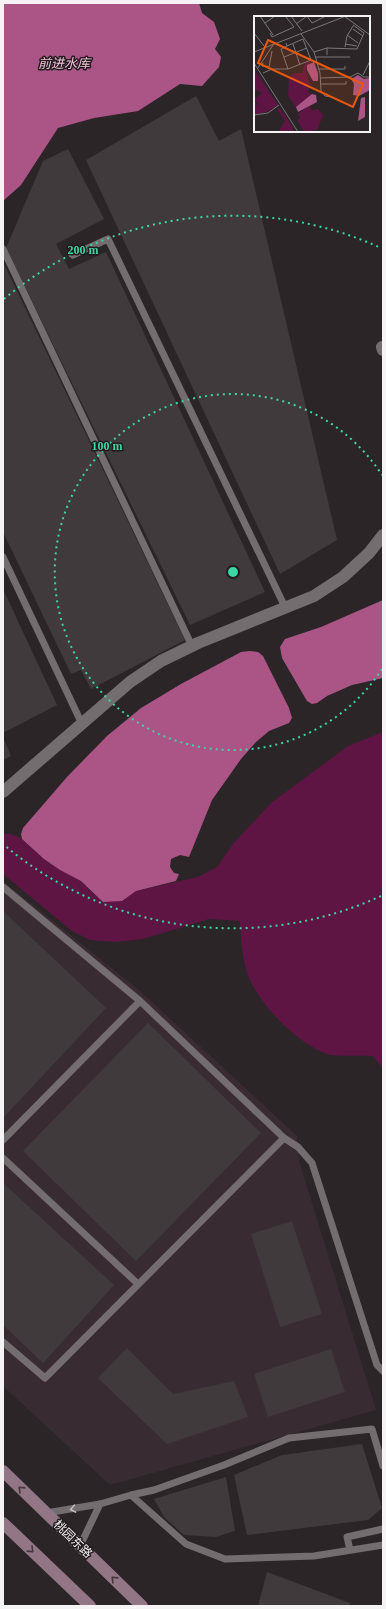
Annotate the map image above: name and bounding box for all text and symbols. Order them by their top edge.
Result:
inset map [254,16,370,132]
water label: 前进水库 [38,56,92,71]
text: 200 m [68,243,99,257]
text: 100 m [92,439,123,453]
centre of rings [226,565,240,579]
one-way arrow [18,1486,26,1493]
one-way arrow [70,1504,76,1513]
street label: 桃园东路 [51,1517,95,1561]
one-way arrow [26,1545,34,1553]
one-way arrow [111,1576,119,1584]

